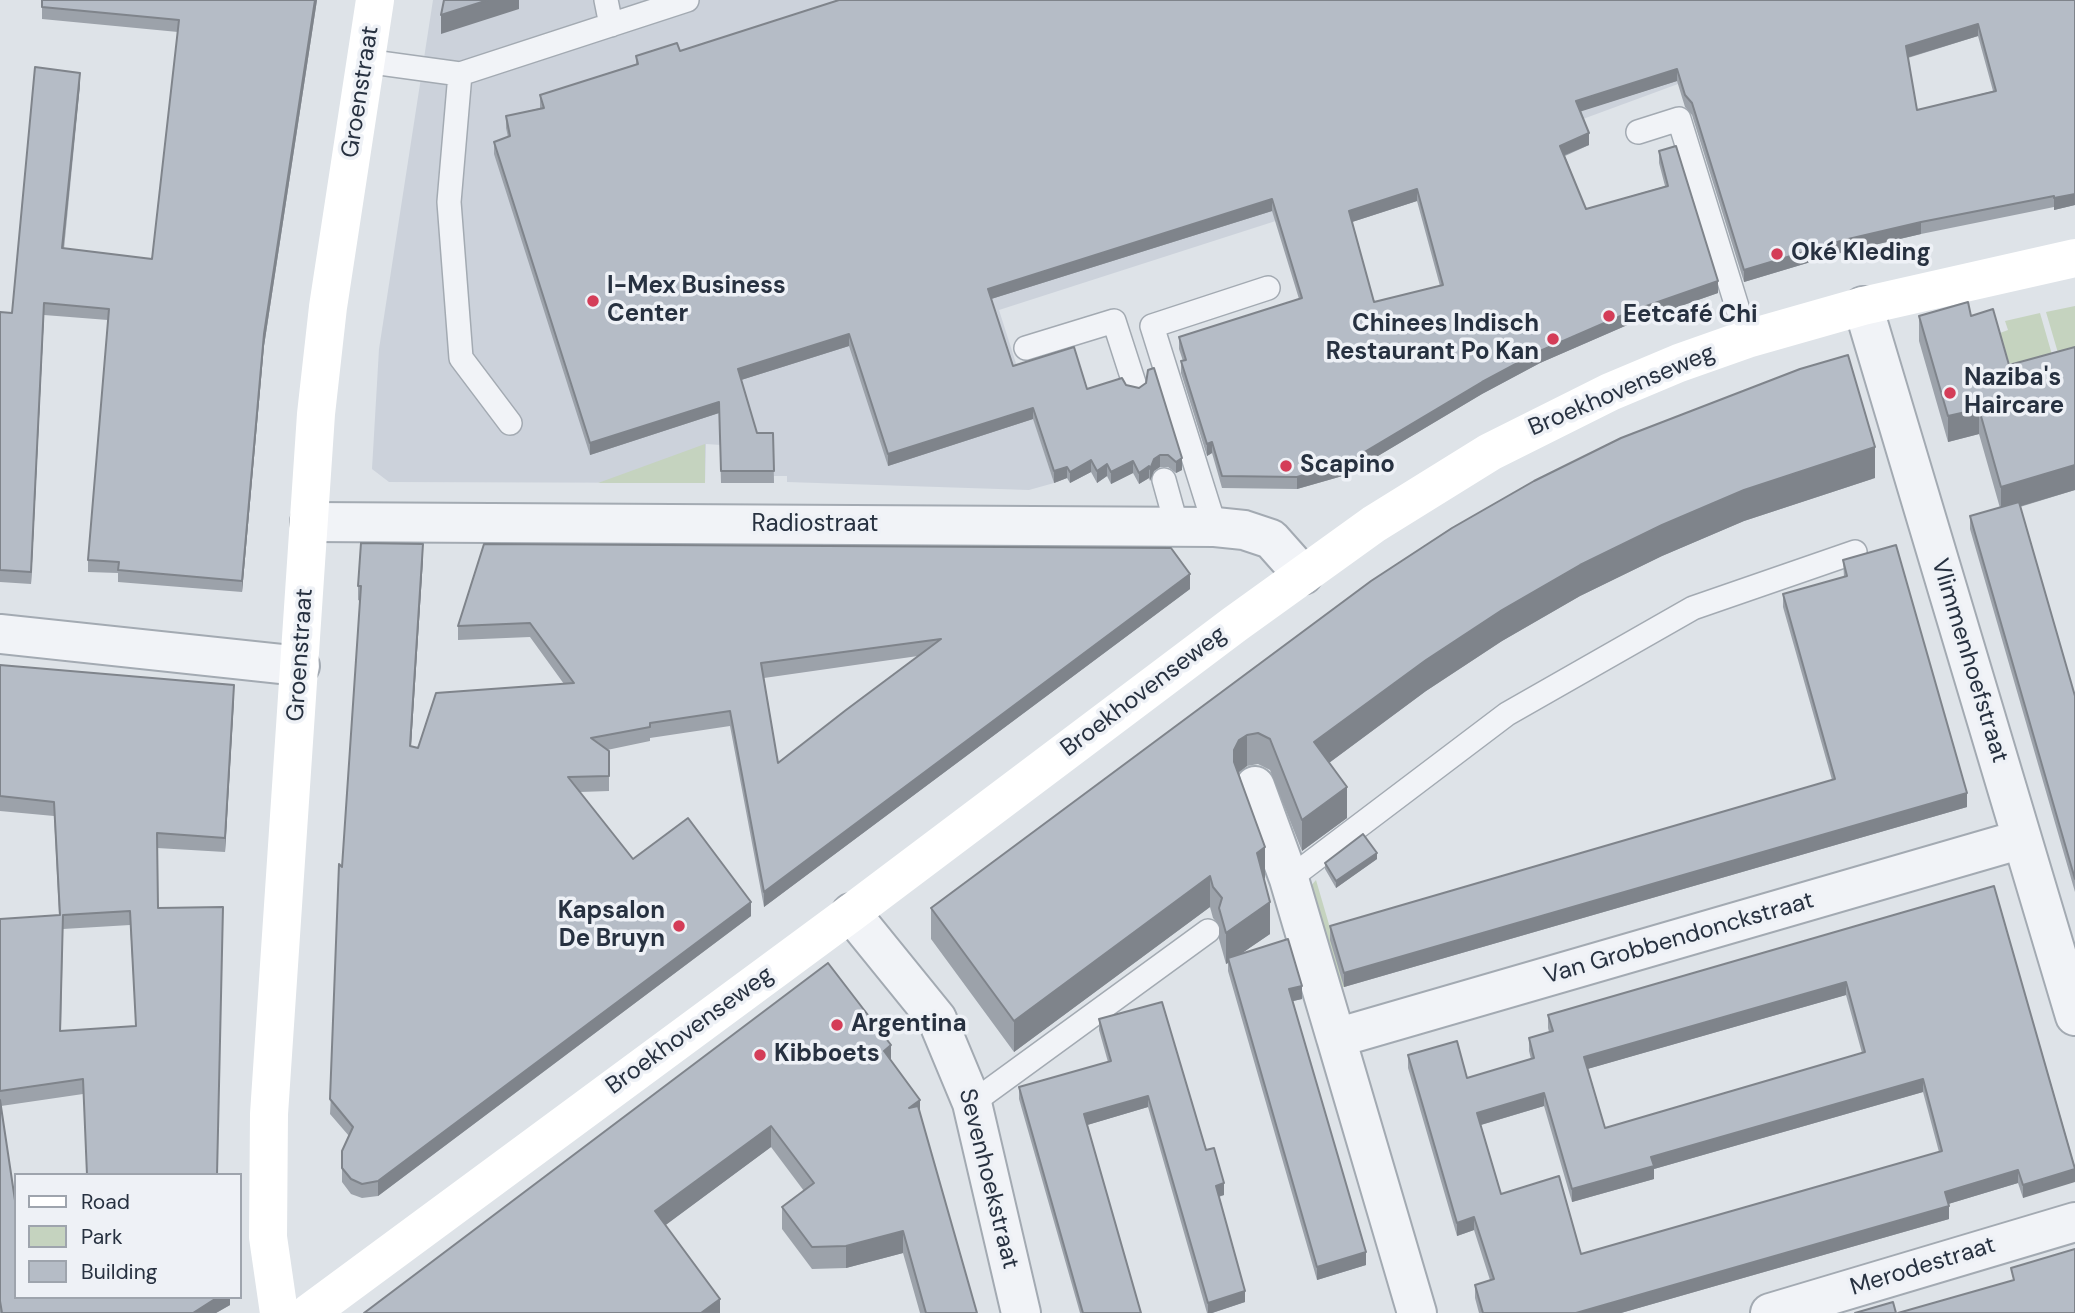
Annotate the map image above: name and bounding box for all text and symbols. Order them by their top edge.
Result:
street label: Groenstraat [336,24,386,160]
place label: Oké Kleding [1791,240,1931,268]
marker: Oké Kleding [1769,246,1785,262]
place label: I-Mex Business Center [607,273,786,329]
marker: I-Mex Business Center [585,293,601,309]
place label: Eetcafé Chi [1623,302,1758,330]
marker: Eetcafé Chi [1601,308,1617,324]
place label: Chinees Indisch Restaurant Po Kan [1326,311,1539,367]
marker: Chinees Indisch Restaurant Po Kan [1545,331,1561,347]
street label: Broekhovenseweg [1524,339,1720,443]
place label: Naziba's Haircare [1964,365,2064,421]
marker: Naziba's Haircare [1942,385,1958,401]
place label: Scapino [1300,452,1395,480]
marker: Scapino [1278,458,1294,474]
street label: Radiostraat [751,511,879,539]
street label: Vlimmenhoefstraat [1924,556,2014,766]
street label: Groenstraat [282,588,320,722]
street label: Broekhovenseweg [1056,620,1232,764]
street label: Van Grobbendonckstraat [1541,887,1817,991]
place label: Kapsalon De Bruyn [558,898,665,954]
marker: Kapsalon De Bruyn [671,918,687,934]
street label: Broekhovenseweg [601,961,779,1101]
place label: Argentina [851,1011,966,1039]
marker: Argentina [829,1017,845,1033]
place label: Kibboets [774,1041,880,1069]
marker: Kibboets [752,1047,768,1063]
street label: Sevenhoekstraat [952,1086,1024,1272]
legend [14,1173,242,1299]
text: Road [81,1188,130,1216]
text: Park [81,1223,122,1251]
street label: Merodestraat [1847,1231,1999,1303]
text: Building [81,1258,157,1286]

